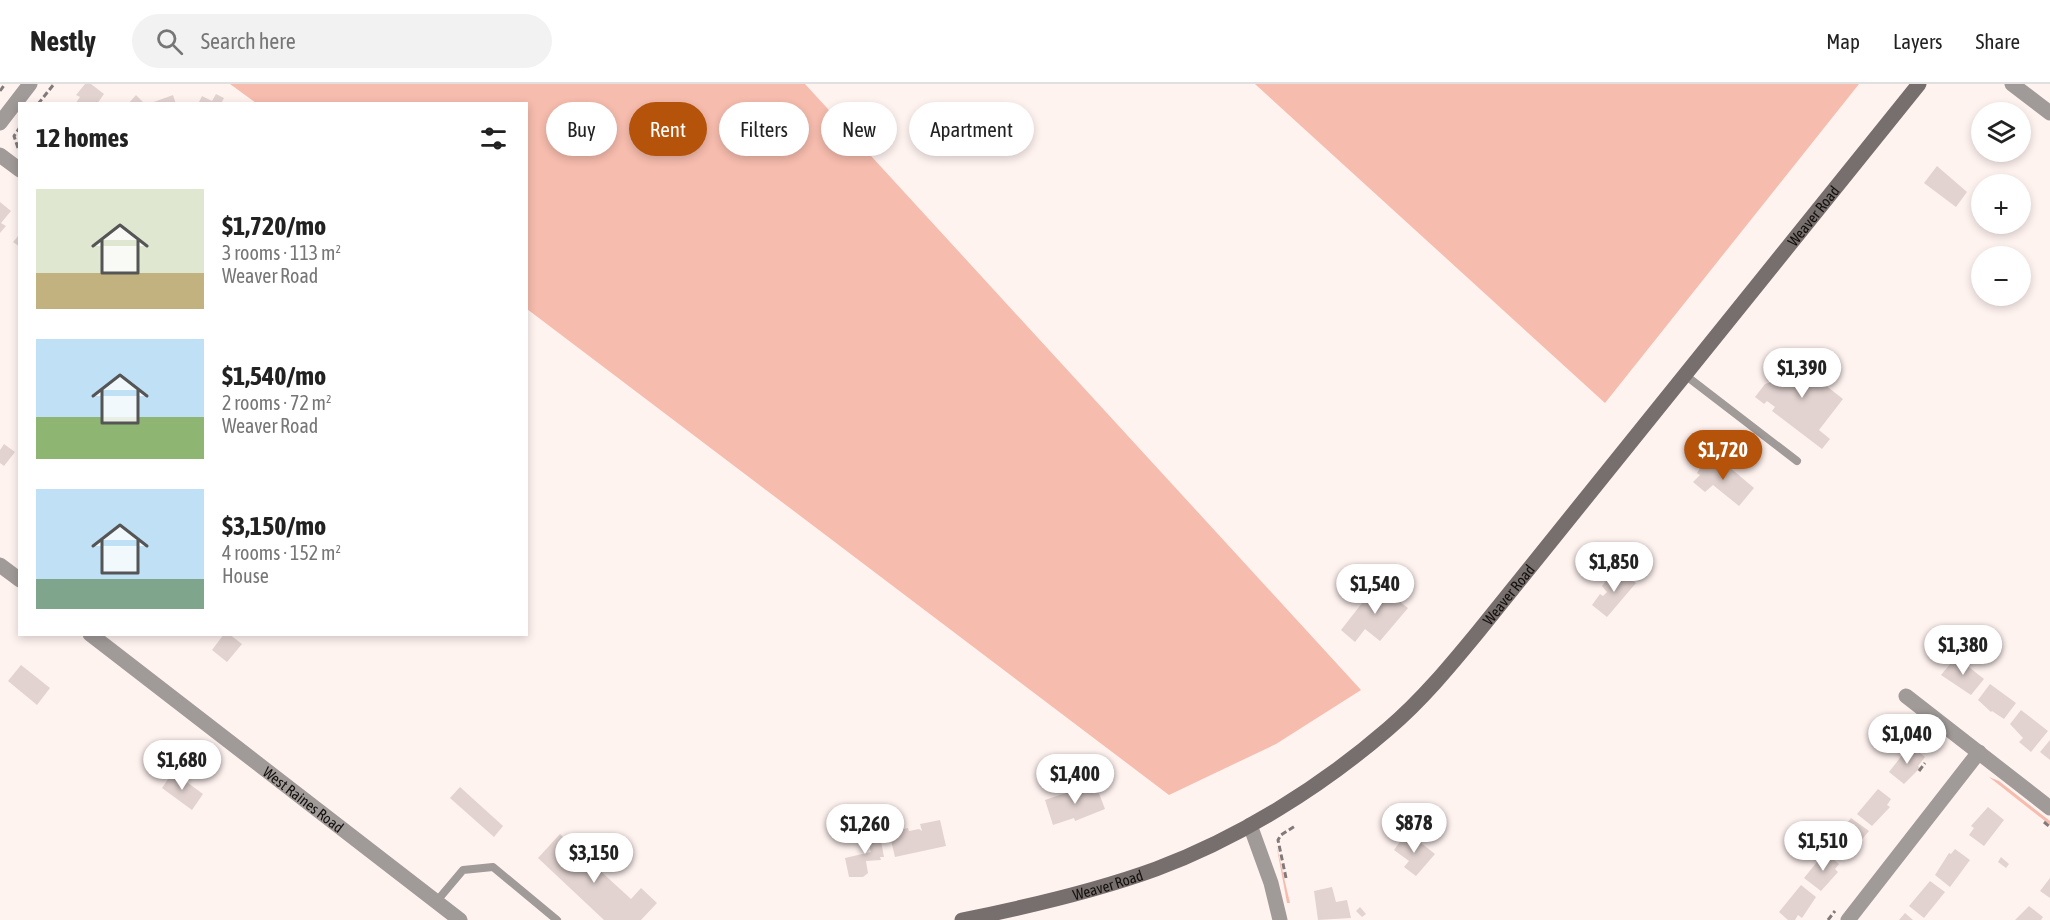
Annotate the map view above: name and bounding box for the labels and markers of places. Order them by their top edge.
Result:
pin: $1,390 [1753,348,1851,399]
pin: $1,720 [1674,430,1772,481]
pin: $1,850 [1565,542,1663,593]
pin: $1,540 [1326,564,1424,615]
pin: $1,380 [1914,625,2012,676]
pin: $1,040 [1858,714,1956,765]
pin: $1,680 [133,740,231,791]
pin: $1,400 [1026,754,1124,805]
pin: $878 [1378,803,1450,854]
pin: $1,260 [816,804,914,855]
pin: $1,510 [1774,821,1872,872]
pin: $3,150 [545,833,643,884]

